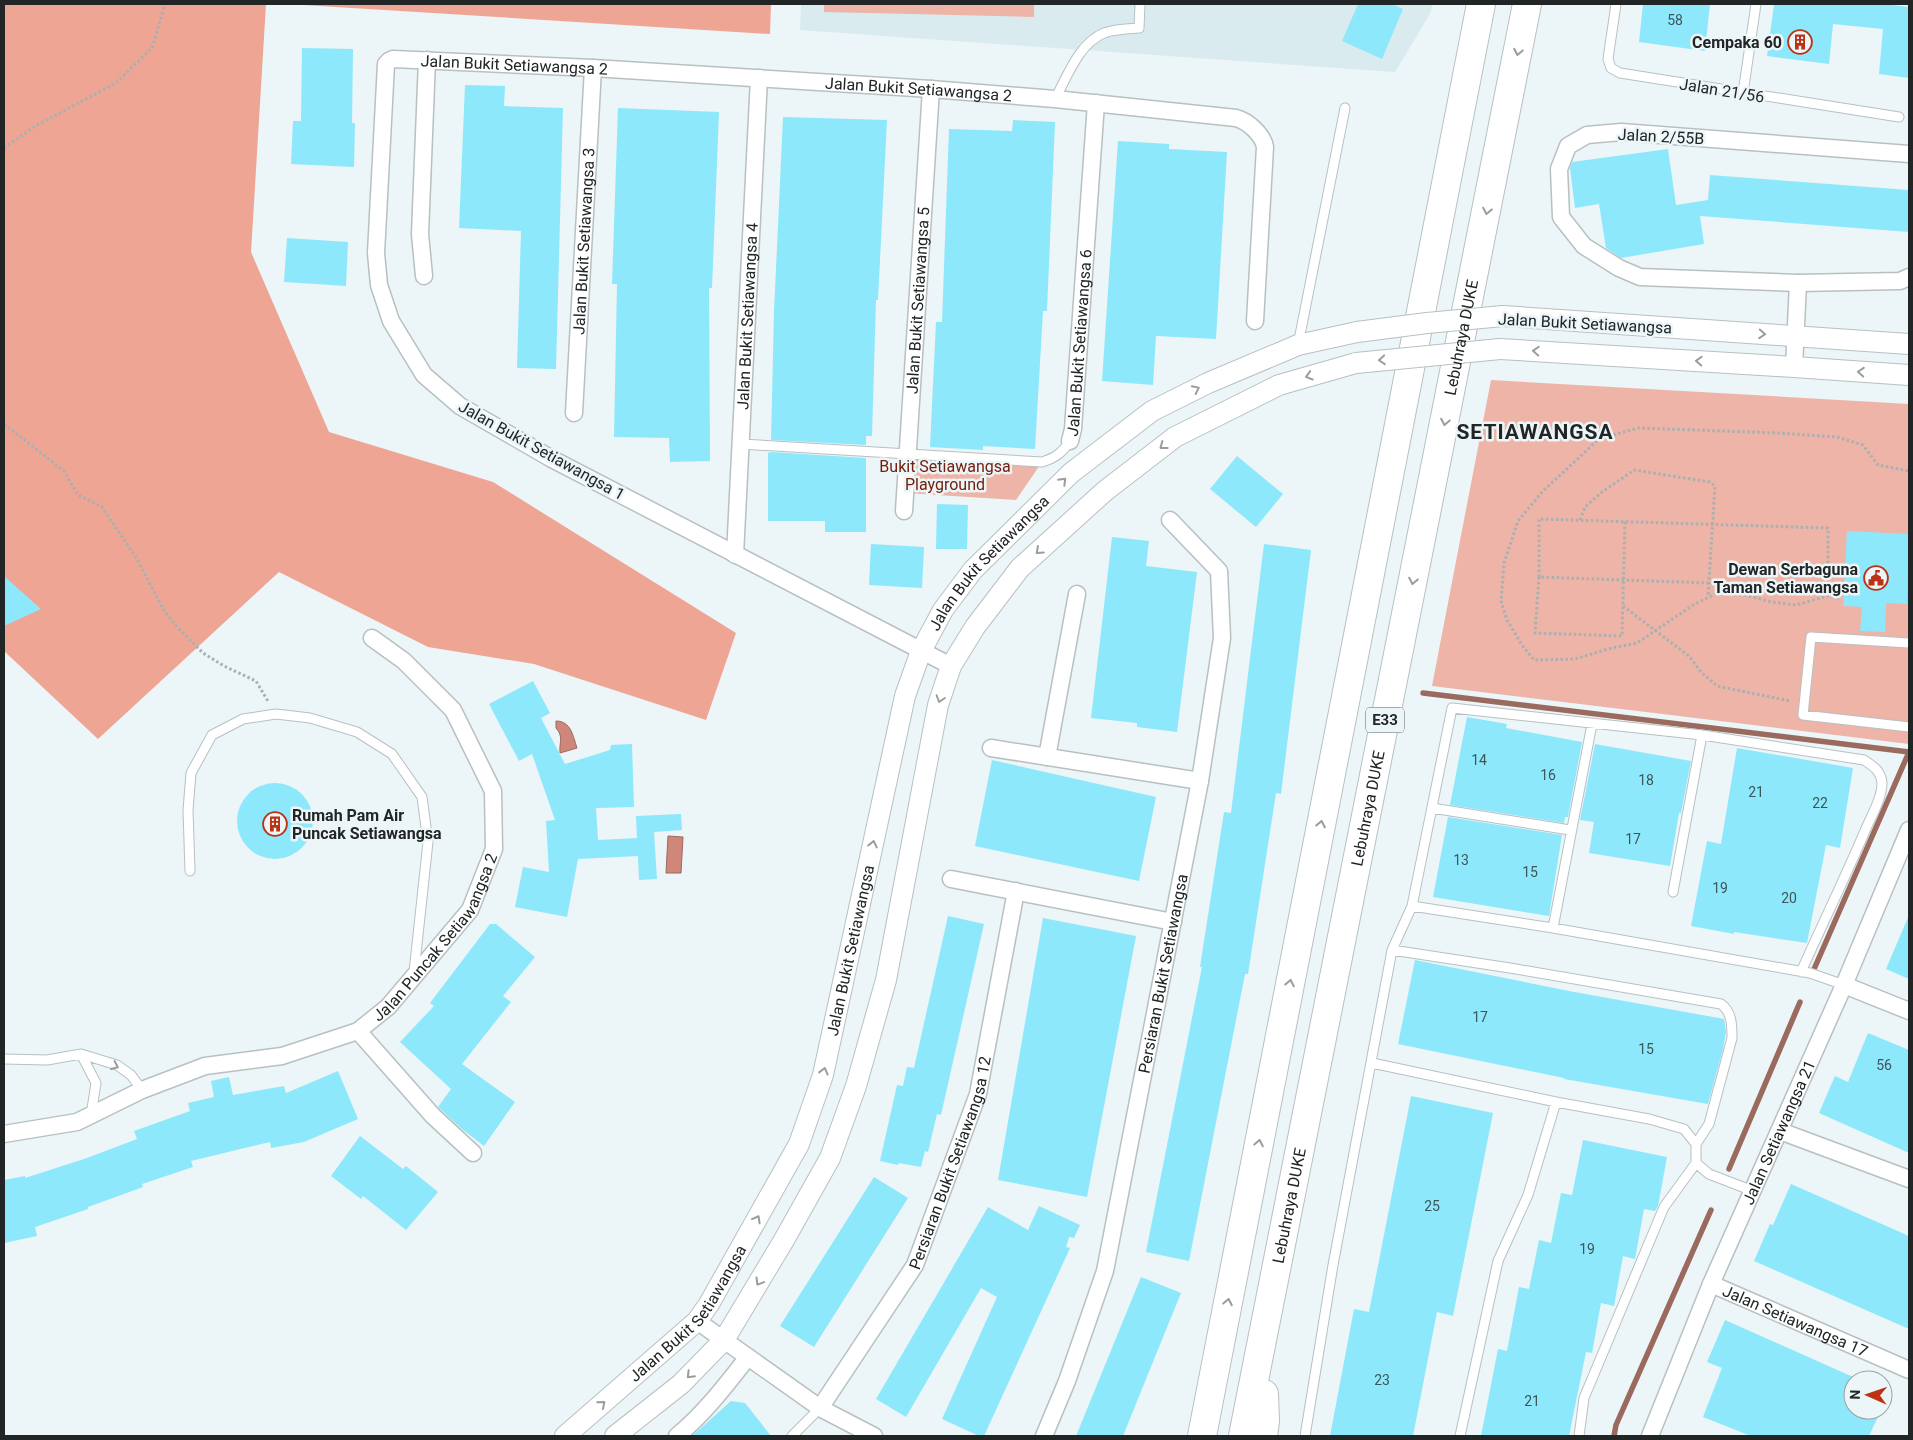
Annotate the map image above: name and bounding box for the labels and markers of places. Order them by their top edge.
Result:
building icon: Cempaka 60 [1787,29,1813,55]
place label: Cempaka 60 [1692,33,1782,52]
place label: Dewan Serbaguna Taman Setiawangsa [1713,560,1858,597]
public building icon: Dewan Serbaguna Taman Setiawangsa [1863,565,1889,591]
place label: Rumah Pam Air Puncak Setiawangsa [292,806,442,843]
building icon: Rumah Pam Air Puncak Setiawangsa [262,811,288,837]

